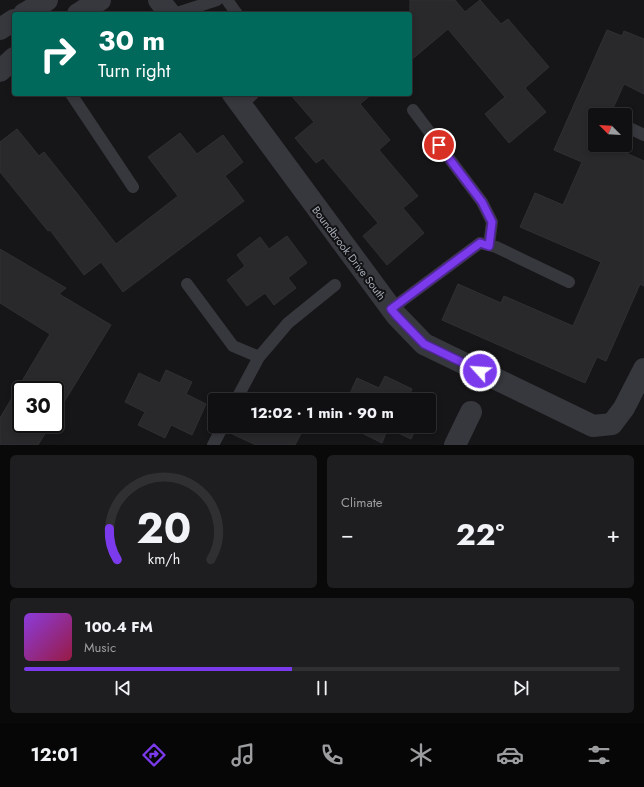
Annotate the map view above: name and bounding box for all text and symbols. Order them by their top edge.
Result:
text: 30 m [98,20,165,61]
icon: right [32,28,84,80]
text: Turn right [98,58,170,84]
north arrow [588,108,632,152]
map controls [588,108,632,152]
pin [422,128,456,162]
icon: arrive [428,134,450,156]
street label: Boundbrook Drive South [308,203,390,303]
position arrow [459,350,501,392]
speed limit sign: 30 [12,381,64,433]
text: 12:02 · 1 min · 90 m [250,402,394,424]
text: Climate [341,493,382,512]
text: 20 [136,497,191,558]
text: 22° [456,513,504,556]
text: − [341,518,354,550]
text: + [606,518,620,550]
text: km/h [147,548,180,568]
text: 100.4 FM [84,616,153,638]
text: Music [84,638,116,657]
icon: previous [112,677,134,699]
icon: pause [311,677,333,699]
icon: next [510,677,532,699]
icon: directions [140,741,168,769]
icon: music [229,741,257,769]
icon: phone [318,741,346,769]
icon: climate [407,741,435,769]
icon: car [496,741,524,769]
icon: filters [585,741,613,769]
text: 12:01 [31,742,78,768]

